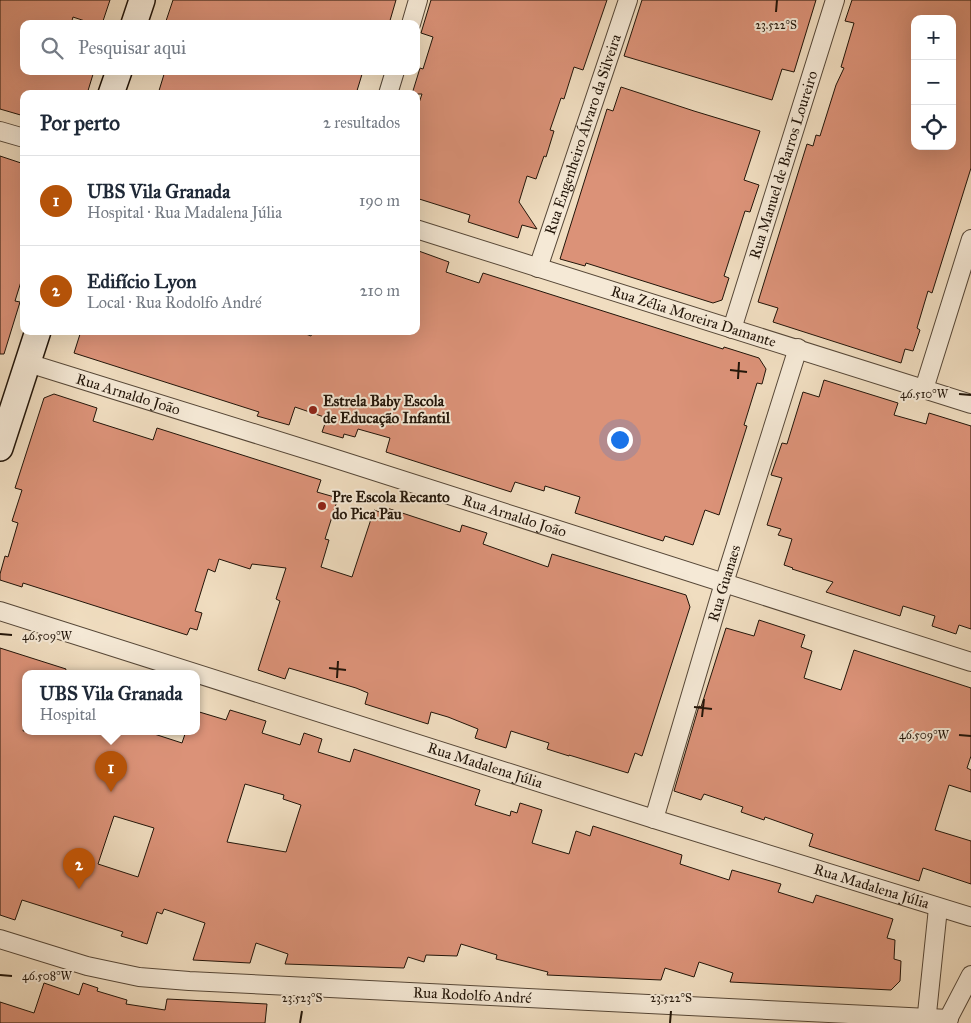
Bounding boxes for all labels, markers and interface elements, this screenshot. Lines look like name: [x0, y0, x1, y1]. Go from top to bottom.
map controls: [911, 15, 956, 150]
button: +: [911, 15, 956, 60]
text: 23.522°S: [755, 18, 797, 32]
search box: [20, 20, 420, 75]
street label: Rua Engenheiro Álvaro da Silveira: [541, 31, 625, 237]
icon: search: [38, 34, 66, 62]
text: Pesquisar aqui: [78, 36, 186, 59]
button: −: [911, 60, 956, 105]
street label: Rua Manuel de Barros Loureiro: [745, 68, 821, 261]
button: locate: [911, 105, 956, 150]
text: Por perto: [40, 110, 120, 136]
text: 2 resultados: [323, 113, 400, 132]
text: UBS Vila Granada: [87, 180, 230, 203]
text: 1: [53, 191, 59, 210]
text: 190 m: [359, 191, 400, 210]
text: Hospital · Rua Madalena Júlia: [87, 203, 282, 222]
text: Edifício Lyon: [87, 270, 196, 293]
text: 2: [52, 281, 60, 300]
text: 210 m: [360, 281, 400, 300]
street label: Rua Zélia Moreira Damante: [609, 282, 778, 351]
text: Local · Rua Rodolfo André: [87, 293, 262, 312]
street label: Rua Arnaldo João: [74, 370, 183, 419]
text: 46.510°W: [900, 387, 949, 401]
place label: Estrela Baby Escola de Educação Infantil: [323, 392, 451, 428]
marker: Estrela Baby Escola de Educação Infantil: [307, 404, 319, 416]
your location: [607, 427, 633, 453]
place label: Pre Escola Recanto do Pica Pau: [332, 488, 450, 523]
street label: Rua Arnaldo João: [460, 491, 569, 541]
marker: Pre Escola Recanto do Pica Pau: [316, 500, 328, 512]
street label: Rua Guanaes: [704, 543, 744, 624]
text: 46.509°W: [22, 629, 73, 643]
popup: [22, 670, 200, 735]
text: UBS Vila Granada: [39, 682, 183, 705]
text: Hospital: [39, 705, 96, 724]
text: 46.509°W: [899, 728, 950, 742]
street label: Rua Madalena Júlia: [425, 739, 546, 792]
pin: 1: [95, 751, 127, 792]
pin: 2: [63, 848, 95, 889]
street label: Rua Madalena Júlia: [812, 860, 932, 913]
text: 46.508°W: [22, 969, 73, 983]
street label: Rua Rodolfo André: [412, 983, 533, 1007]
text: 23.523°S: [282, 991, 322, 1005]
text: 23.522°S: [650, 991, 692, 1005]

